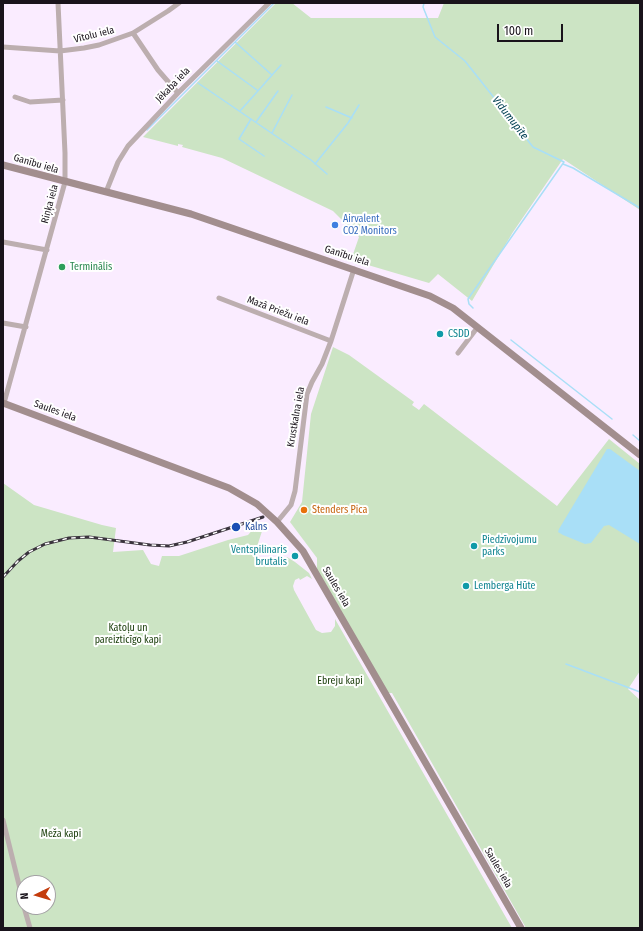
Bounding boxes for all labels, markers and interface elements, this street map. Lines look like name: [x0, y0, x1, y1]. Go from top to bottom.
scale bar: [499, 16, 565, 42]
street label: Vītolu iela: [73, 24, 115, 46]
text: 100 m: [504, 24, 533, 38]
street label: Jēkaba iela: [153, 65, 193, 105]
water label: Vidumupīte: [489, 94, 531, 142]
street label: Ganību iela: [12, 152, 60, 176]
street label: Riņķa iela: [39, 183, 61, 225]
place label: Airvalent CO2 Monitors: [343, 213, 397, 236]
marker: Airvalent CO2 Monitors: [330, 220, 340, 230]
street label: Ganību iela: [323, 243, 371, 269]
place label: Terminālis: [70, 261, 112, 273]
marker: Terminālis: [57, 262, 67, 272]
street label: Mazā Priežu iela: [245, 294, 311, 328]
place label: CSDD: [448, 328, 470, 340]
marker: CSDD: [435, 329, 445, 339]
street label: Krustkalna iela: [285, 386, 307, 448]
street label: Saules iela: [32, 398, 78, 424]
place label: Stenders Pica: [312, 504, 367, 516]
marker: Stenders Pica: [299, 505, 309, 515]
marker: Kalns: [230, 521, 242, 533]
place label: Kalns: [245, 521, 267, 533]
place label: Piedzīvojumu parks: [482, 534, 537, 558]
marker: Piedzīvojumu parks: [469, 541, 479, 551]
place label: Ventspilinaris brutalis: [231, 544, 287, 568]
marker: Ventspilinaris brutalis: [290, 551, 300, 561]
street label: Saules iela: [320, 565, 352, 609]
place label: Lemberga Hūte: [474, 580, 536, 592]
marker: Lemberga Hūte: [461, 581, 471, 591]
park label: Katoļu un pareizticīgo kapi: [95, 622, 161, 646]
park label: Ebreju kapi: [317, 675, 363, 687]
park label: Meža kapi: [41, 828, 81, 840]
street label: Saules iela: [482, 846, 514, 890]
north arrow: [16, 875, 56, 915]
text: N: [18, 892, 31, 900]

